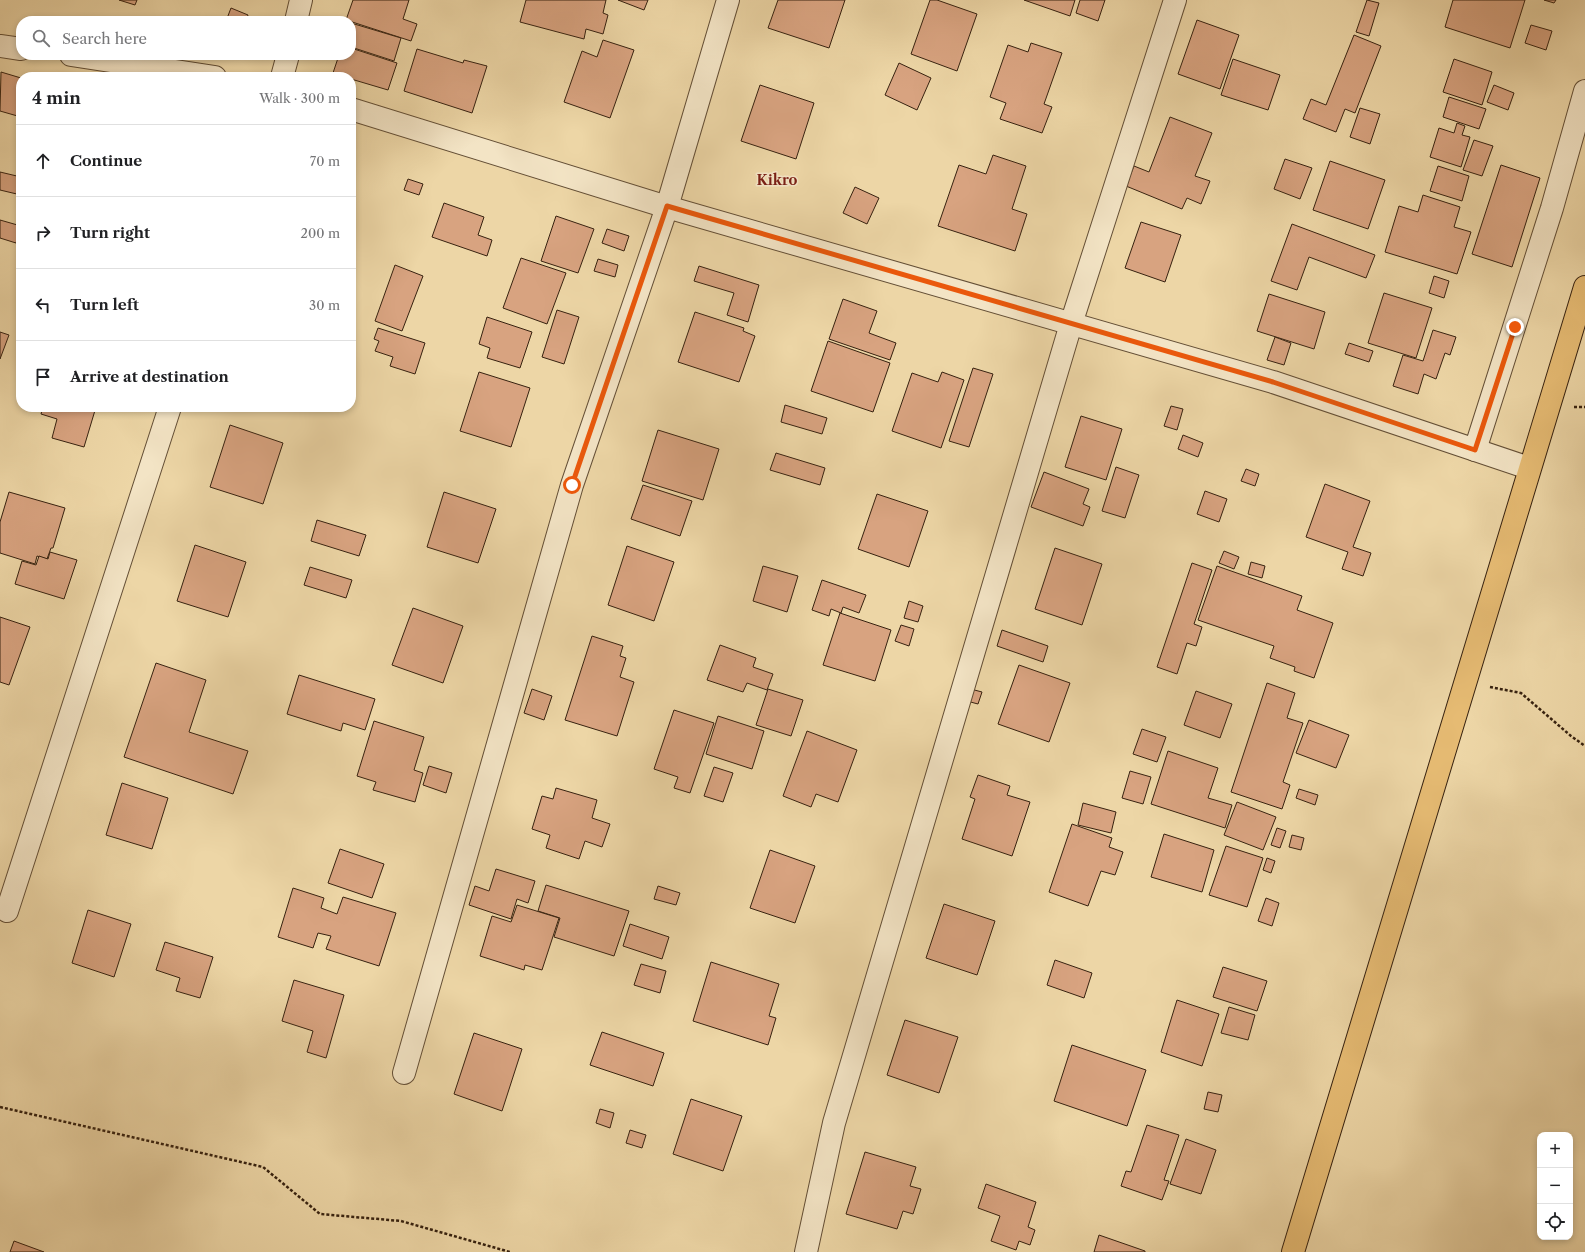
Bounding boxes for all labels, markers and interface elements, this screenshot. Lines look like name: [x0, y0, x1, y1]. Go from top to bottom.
search box: [16, 16, 356, 60]
icon: search: [30, 27, 52, 49]
text: Search here: [62, 29, 147, 48]
text: 4 min: [32, 88, 81, 108]
text: Walk · 300 m: [259, 90, 340, 106]
icon: ahead: [32, 150, 54, 172]
text: Continue: [70, 151, 142, 170]
text: 70 m: [310, 153, 340, 169]
district label: Kikro: [757, 171, 798, 189]
icon: right: [32, 222, 54, 244]
text: Turn right: [70, 223, 150, 242]
text: 200 m: [300, 225, 340, 241]
icon: left: [32, 294, 54, 316]
text: Turn left: [70, 295, 139, 314]
text: 30 m: [309, 297, 340, 313]
route end: [1506, 318, 1524, 336]
icon: arrive: [32, 366, 54, 388]
text: Arrive at destination: [70, 367, 229, 386]
route start: [563, 476, 581, 494]
map controls: [1537, 1132, 1573, 1240]
button: +: [1537, 1132, 1573, 1168]
button: −: [1537, 1168, 1573, 1204]
button: locate: [1537, 1204, 1573, 1240]

